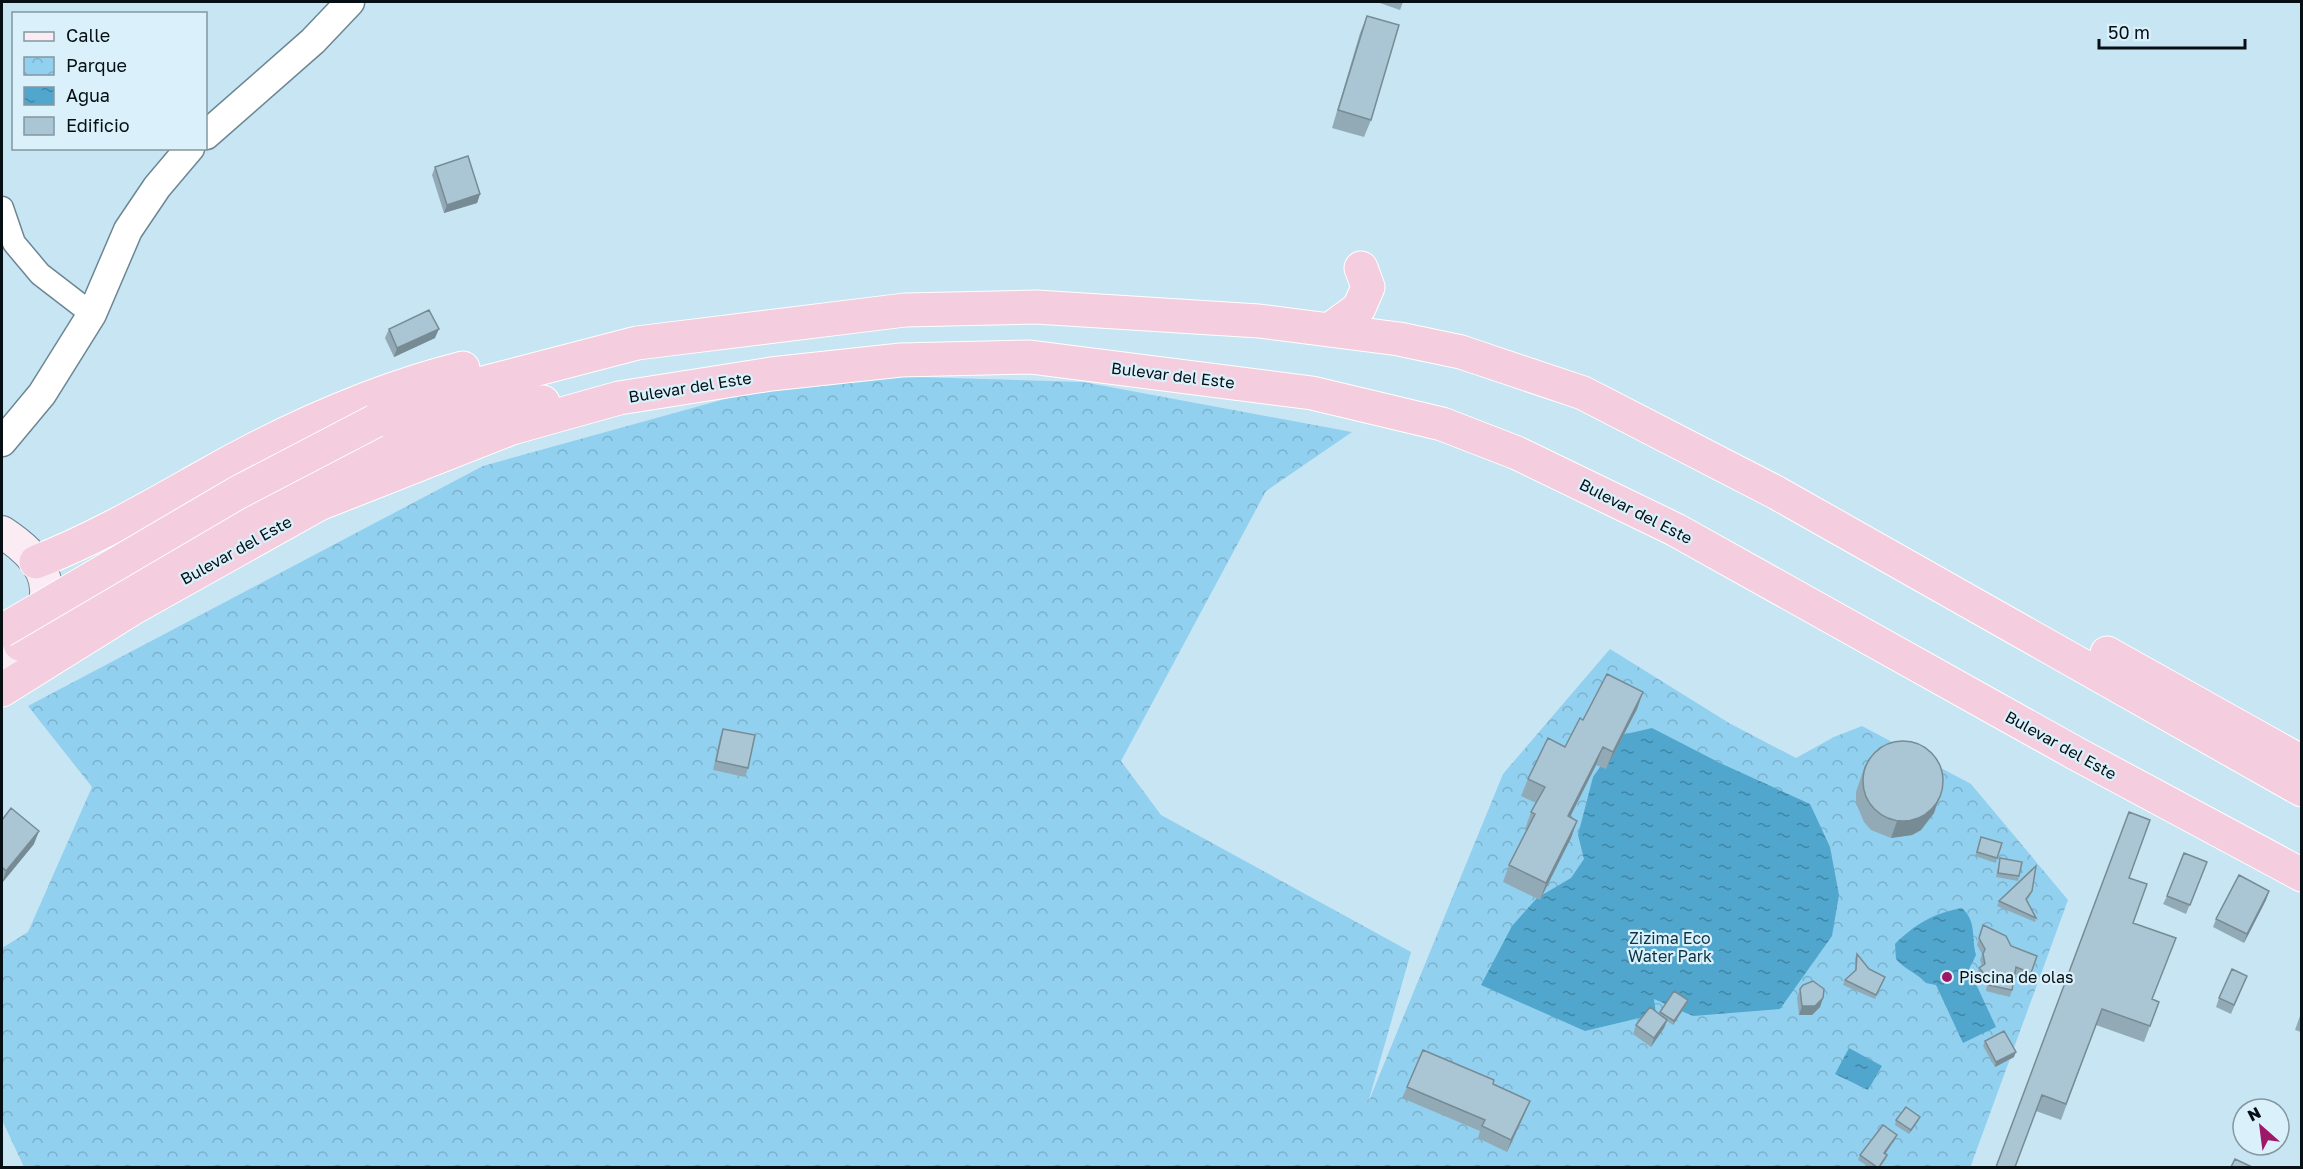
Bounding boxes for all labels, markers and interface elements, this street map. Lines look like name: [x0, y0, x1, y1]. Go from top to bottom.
legend: [12, 12, 207, 150]
scale bar: [2099, 12, 2244, 50]
text: 50 m: [2108, 21, 2150, 43]
text: Calle: [66, 24, 110, 46]
text: Parque: [66, 54, 127, 76]
text: Agua: [66, 84, 110, 106]
text: Edificio: [66, 114, 130, 136]
street label: Bulevar del Este: [1110, 358, 1236, 392]
street label: Bulevar del Este: [627, 367, 753, 407]
street label: Bulevar del Este: [1576, 474, 1696, 548]
street label: Bulevar del Este: [177, 511, 295, 589]
street label: Bulevar del Este: [2002, 706, 2120, 784]
park label: Zizima Eco Water Park: [1628, 928, 1712, 966]
place label: Piscina de olas: [1959, 967, 2074, 987]
marker: Piscina de olas: [1940, 970, 1954, 984]
north arrow: [2231, 1097, 2291, 1157]
text: N: [2244, 1102, 2264, 1125]

